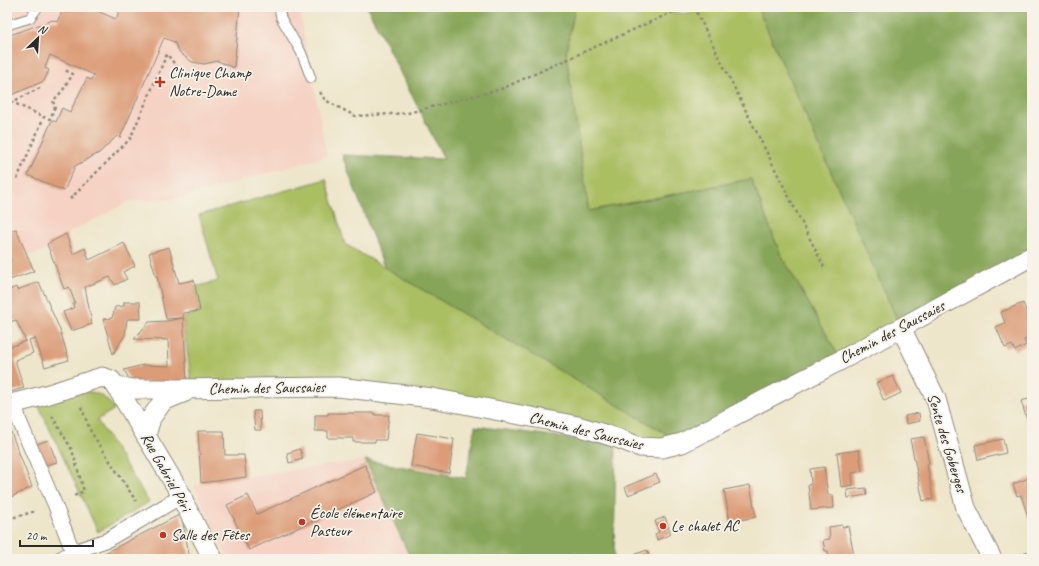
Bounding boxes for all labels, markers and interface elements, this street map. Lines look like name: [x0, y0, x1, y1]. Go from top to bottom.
north arrow: [18, 18, 58, 58]
text: N: [36, 21, 50, 38]
place label: Clinique Champ Notre-Dame: [169, 63, 252, 101]
marker: Clinique Champ Notre-Dame: [154, 76, 166, 88]
street label: Chemin des Saussaies: [836, 295, 949, 368]
street label: Chemin des Saussaies: [209, 377, 327, 399]
street label: Sente des Goberges: [922, 391, 972, 497]
street label: Chemin des Saussaies: [527, 407, 646, 455]
street label: Rue Gabriel Péri: [136, 429, 197, 516]
place label: École élémentaire Pasteur: [310, 503, 404, 541]
place label: Le chalet AC: [671, 516, 740, 536]
marker: École élémentaire Pasteur: [297, 517, 307, 527]
marker: Le chalet AC: [658, 521, 668, 531]
scale bar: [20, 522, 93, 548]
place label: Salle des Fêtes: [171, 525, 251, 545]
text: 20 m: [26, 528, 48, 544]
marker: Salle des Fêtes: [158, 530, 168, 540]

